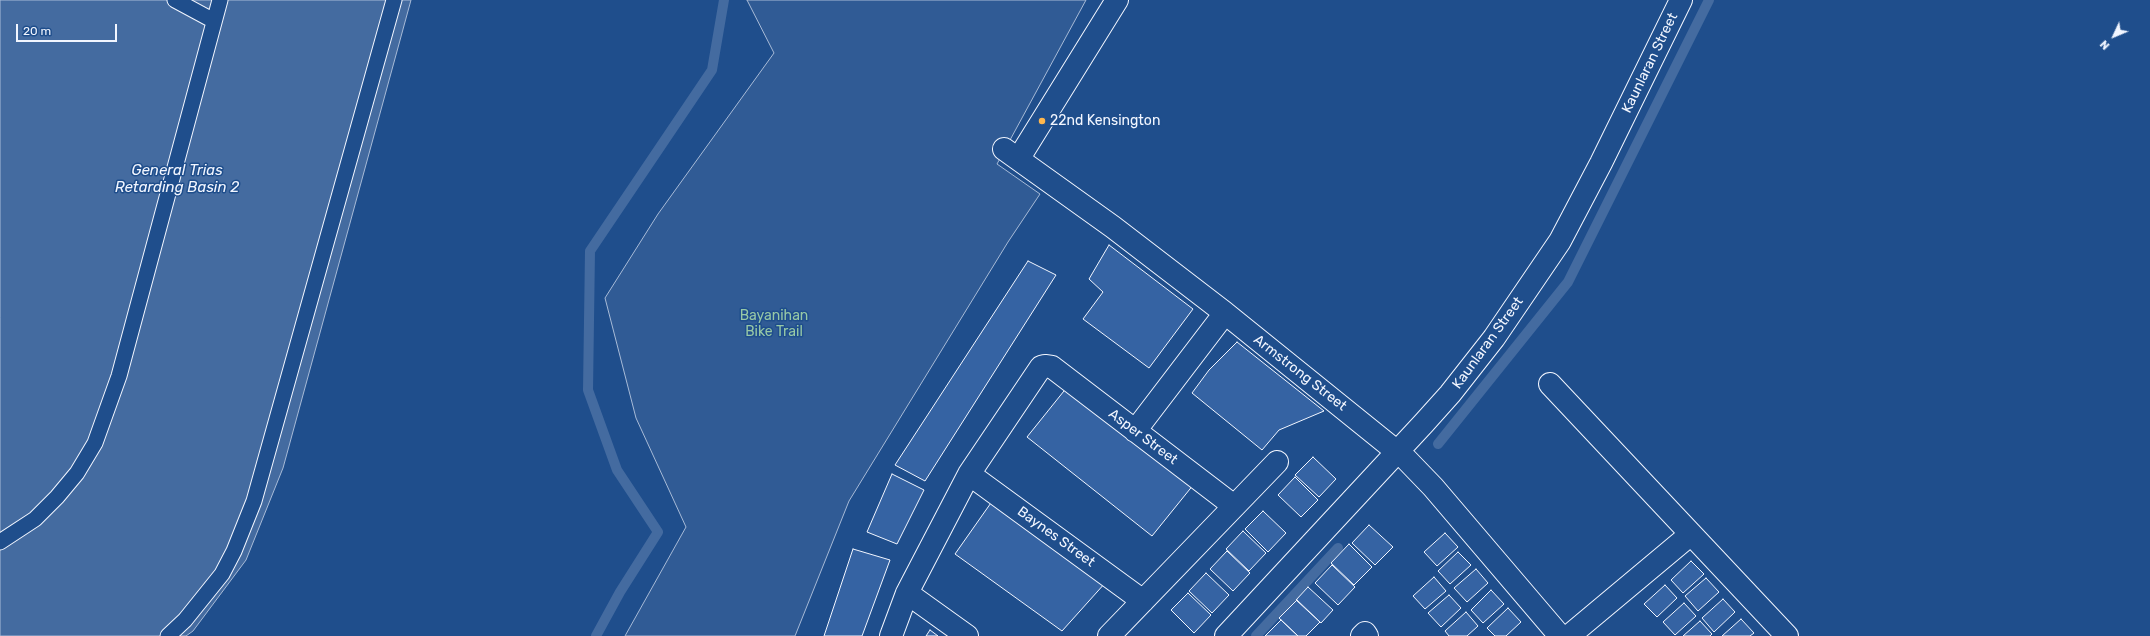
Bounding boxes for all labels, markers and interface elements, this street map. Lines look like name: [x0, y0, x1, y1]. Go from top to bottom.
street label: Kaunlaran Street: [1618, 10, 1682, 116]
scale bar: [18, 16, 119, 42]
north arrow: [2094, 16, 2134, 56]
text: 20 m: [23, 24, 51, 38]
text: N: [2098, 37, 2112, 52]
place label: 22nd Kensington: [1050, 113, 1160, 129]
marker: 22nd Kensington: [1037, 116, 1047, 126]
water label: General Trias Retarding Basin 2: [115, 162, 239, 197]
street label: Kaunlaran Street: [1449, 294, 1527, 392]
park label: Bayanihan Bike Trail: [740, 308, 808, 340]
street label: Armstrong Street: [1250, 331, 1350, 415]
street label: Asper Street: [1105, 406, 1181, 468]
street label: Baynes Street: [1014, 503, 1098, 571]

